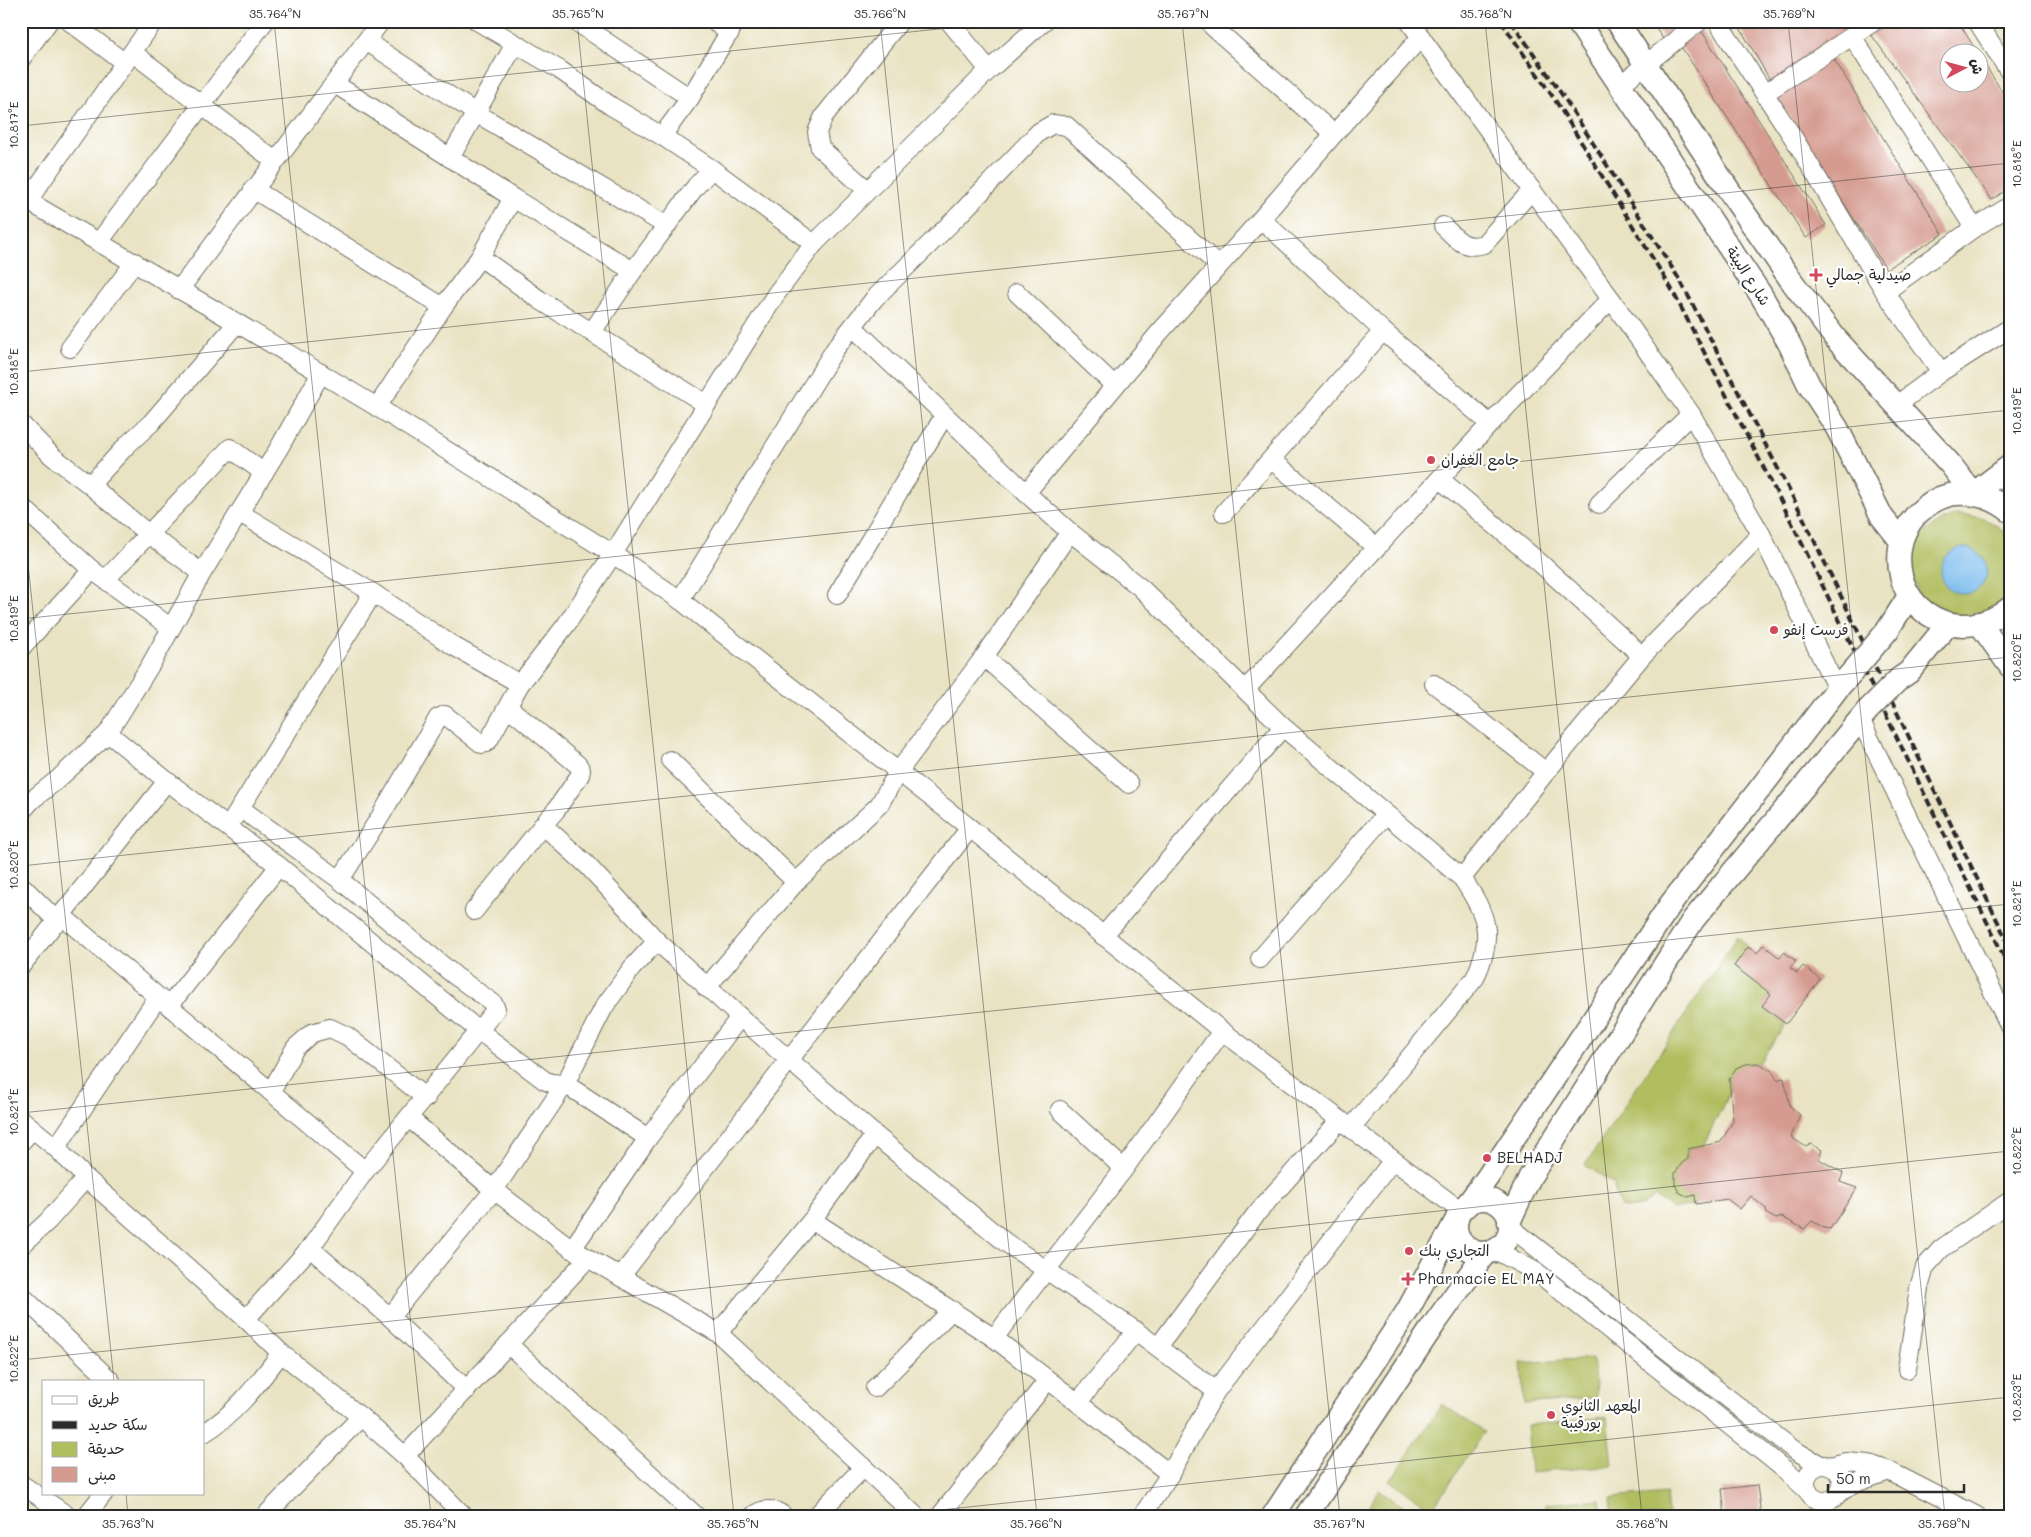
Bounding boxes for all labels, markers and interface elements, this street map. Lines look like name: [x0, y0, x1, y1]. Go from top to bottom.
text: 35.764°N: [249, 5, 301, 21]
text: 35.765°N: [552, 5, 604, 21]
text: 35.766°N: [854, 5, 906, 21]
text: 35.767°N: [1157, 5, 1209, 21]
text: 35.768°N: [1460, 5, 1512, 21]
text: 35.769°N: [1763, 5, 1815, 21]
north arrow: [1938, 42, 1988, 92]
text: ش: [1967, 58, 1988, 75]
text: 10.817°E: [5, 101, 21, 149]
text: 10.818°E: [2008, 140, 2024, 188]
street label: شارع البيئة: [1721, 242, 1775, 309]
place label: صيدلية جمالي: [1826, 264, 1911, 288]
marker: صيدلية جمالي: [1810, 269, 1822, 281]
text: 10.818°E: [5, 348, 21, 396]
text: 10.819°E: [2008, 387, 2024, 435]
place label: جامع الغفران: [1441, 449, 1519, 471]
marker: جامع الغفران: [1425, 454, 1437, 466]
text: 10.819°E: [5, 595, 21, 643]
place label: فرست إنفو: [1783, 619, 1848, 640]
marker: فرست إنفو: [1768, 624, 1780, 636]
text: 10.820°E: [2008, 633, 2024, 683]
text: 10.820°E: [5, 840, 21, 890]
text: 10.821°E: [2008, 880, 2024, 928]
text: 10.821°E: [5, 1088, 21, 1136]
text: 10.822°E: [2008, 1127, 2024, 1175]
place label: BELHADJ: [1497, 1147, 1563, 1167]
marker: BELHADJ: [1481, 1152, 1493, 1164]
place label: التجاري بنك: [1419, 1240, 1490, 1262]
marker: التجاري بنك: [1403, 1245, 1415, 1257]
place label: Pharmacie EL MAY: [1418, 1268, 1555, 1288]
marker: Pharmacie EL MAY: [1402, 1273, 1414, 1285]
text: 10.822°E: [5, 1335, 21, 1383]
text: 10.823°E: [2008, 1373, 2024, 1422]
legend: [42, 1380, 205, 1494]
text: طريق: [88, 1388, 120, 1408]
place label: المعهد الثانوي بورقيبة: [1561, 1395, 1641, 1432]
marker: المعهد الثانوي بورقيبة: [1545, 1409, 1557, 1421]
text: سكة حديد: [88, 1414, 148, 1434]
text: حديقة: [88, 1438, 125, 1458]
scale bar: [1828, 1462, 1965, 1494]
text: مبنى: [88, 1464, 116, 1485]
text: 50 m: [1836, 1468, 1871, 1488]
text: 35.763°N: [102, 1515, 154, 1531]
text: 35.764°N: [404, 1515, 456, 1531]
text: 35.765°N: [707, 1515, 759, 1531]
text: 35.766°N: [1010, 1515, 1062, 1531]
text: 35.767°N: [1313, 1515, 1365, 1531]
text: 35.768°N: [1616, 1515, 1668, 1531]
text: 35.769°N: [1918, 1515, 1970, 1531]

